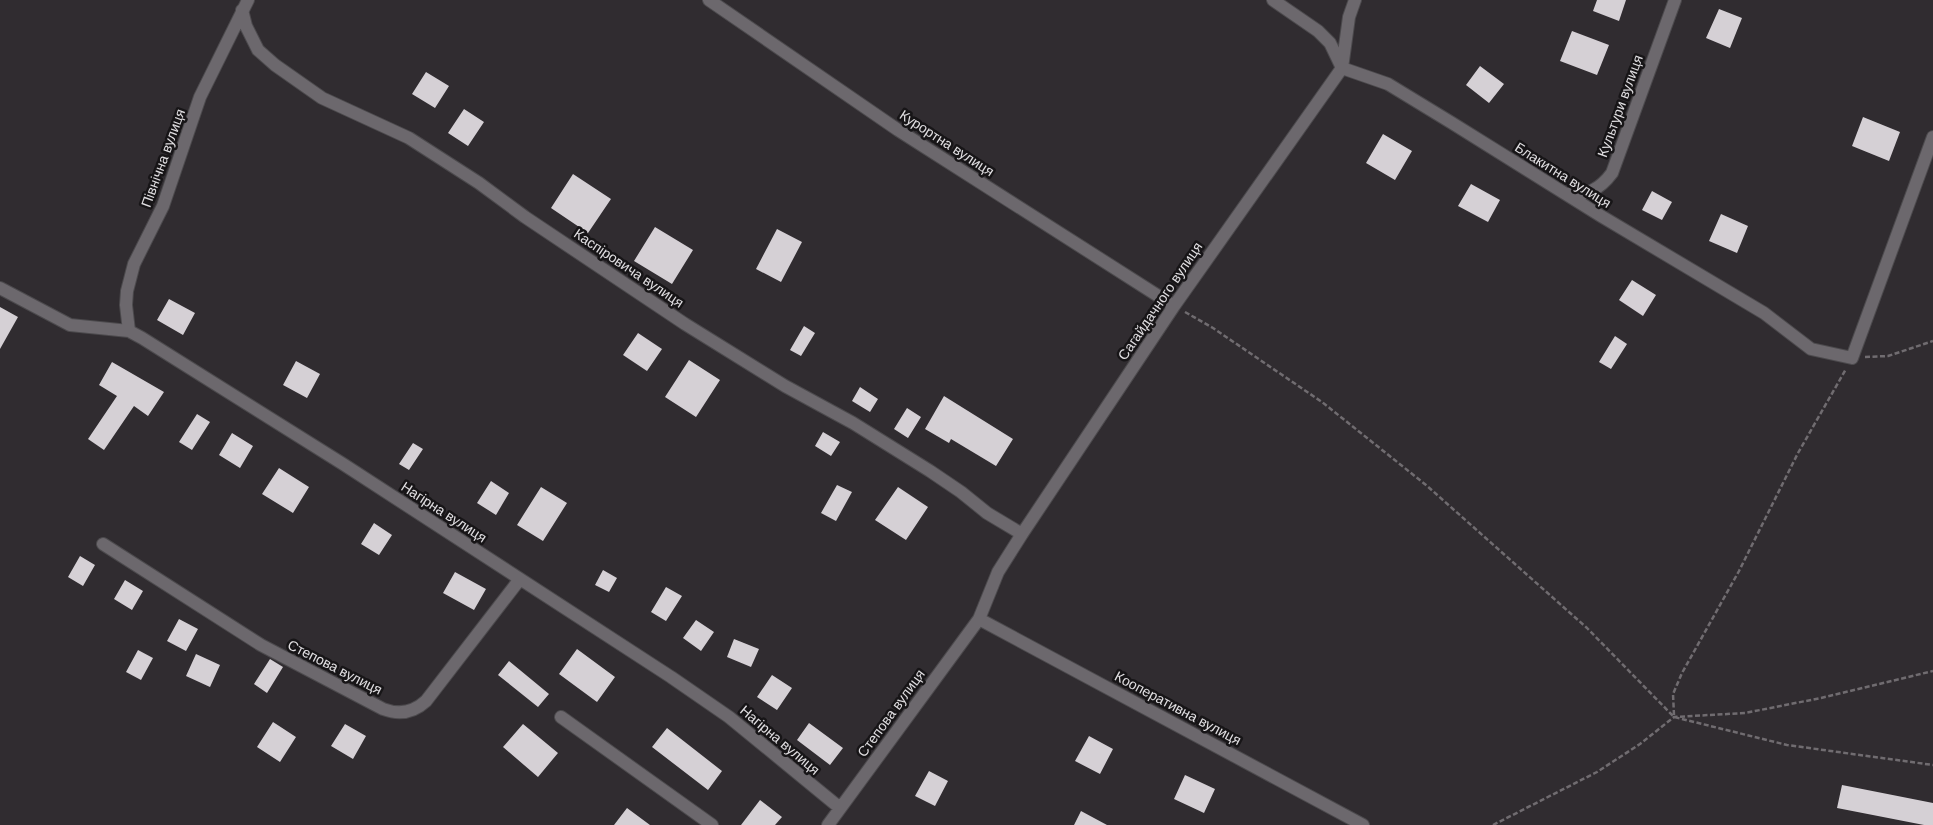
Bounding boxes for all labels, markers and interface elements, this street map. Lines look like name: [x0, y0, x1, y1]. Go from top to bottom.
street label: Культури вулиця: [1594, 53, 1646, 159]
street label: Північна вулиця: [138, 107, 188, 209]
street label: Курортна вулиця: [897, 107, 997, 179]
street label: Блакитна вулиця: [1512, 139, 1614, 211]
street label: Каспіровича вулиця: [571, 225, 687, 311]
street label: Сагайдачного вулиця: [1115, 239, 1205, 363]
street label: Нагірна вулиця: [398, 478, 490, 546]
street label: Степова вулиця: [285, 636, 385, 698]
street label: Степова вулиця: [854, 666, 928, 760]
street label: Кооперативна вулиця: [1112, 668, 1244, 748]
street label: Нагірна вулиця: [737, 702, 823, 778]

